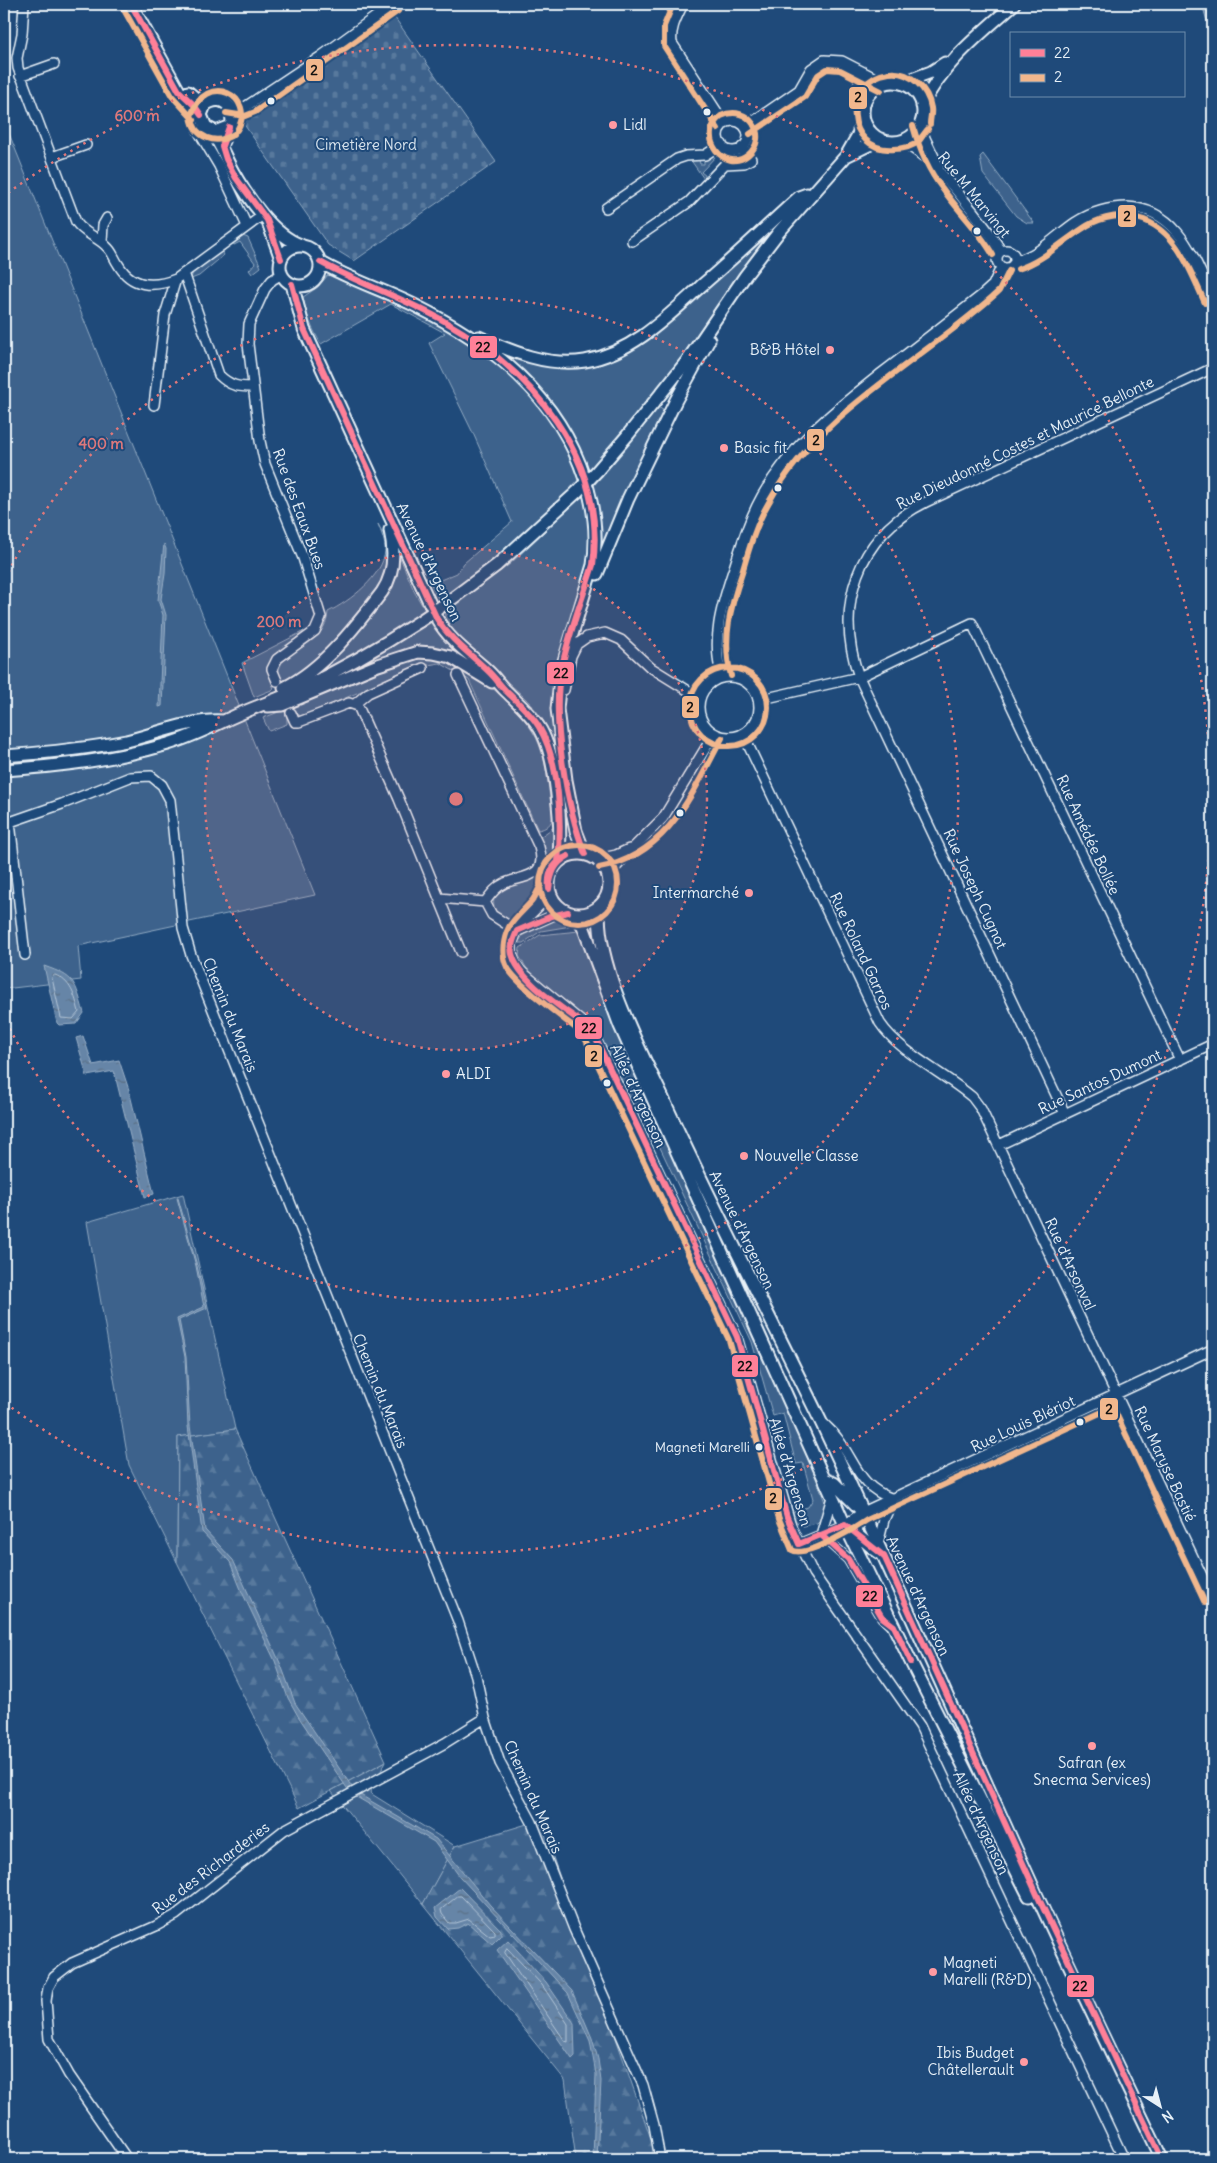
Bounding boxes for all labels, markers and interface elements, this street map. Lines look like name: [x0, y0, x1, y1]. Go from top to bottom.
legend: [1010, 32, 1184, 98]
text: 22: [1054, 43, 1070, 62]
line badge: 2: [305, 58, 324, 82]
text: 2: [310, 61, 318, 79]
text: 2: [1054, 67, 1062, 86]
line badge: 2: [848, 86, 868, 110]
text: 2: [854, 88, 862, 106]
unlabelled marker: [266, 96, 276, 106]
text: 600 m: [114, 106, 160, 125]
unlabelled marker: [702, 107, 712, 117]
place label: Lidl: [623, 115, 647, 134]
marker: Lidl: [607, 119, 619, 131]
park label: Cimetière Nord: [315, 135, 417, 154]
street label: Rue M Marvingt: [934, 148, 1015, 241]
line badge: 2: [1117, 204, 1137, 228]
text: 2: [1123, 207, 1131, 225]
unlabelled marker: [972, 226, 982, 236]
line badge: 22: [469, 335, 498, 359]
text: 22: [475, 338, 491, 356]
place label: B&B Hôtel: [750, 340, 820, 359]
marker: B&B Hôtel: [824, 344, 836, 356]
street label: Rue Dieudonné Costes et Maurice Bellonte: [893, 372, 1157, 513]
line badge: 2: [806, 428, 825, 452]
text: 2: [812, 431, 820, 449]
text: 400 m: [78, 434, 124, 453]
place label: Basic fit: [734, 438, 787, 457]
marker: Basic fit: [718, 442, 730, 454]
street label: Rue des Eaux Bues: [269, 446, 330, 572]
unlabelled marker: [773, 483, 783, 493]
street label: Avenue d'Argenson: [392, 499, 467, 624]
text: 200 m: [257, 612, 301, 631]
line badge: 22: [546, 661, 575, 685]
text: 22: [553, 664, 569, 682]
line badge: 2: [681, 695, 700, 719]
text: 2: [686, 698, 694, 716]
street label: Rue Amédée Bollée: [1052, 772, 1125, 898]
centre of rings: [447, 790, 465, 808]
unlabelled marker: [675, 808, 685, 818]
street label: Rue Joseph Cugnot: [939, 826, 1012, 952]
place label: Intermarché: [653, 883, 739, 902]
marker: Intermarché: [743, 887, 755, 899]
street label: Rue Roland Garros: [826, 889, 897, 1013]
street label: Chemin du Marais: [199, 955, 262, 1075]
line badge: 22: [574, 1016, 603, 1040]
text: 22: [581, 1019, 597, 1037]
street label: Allée d’Argenson: [606, 1041, 671, 1151]
line badge: 2: [584, 1044, 603, 1068]
street label: Rue Santos Dumont: [1035, 1045, 1164, 1118]
text: 2: [590, 1047, 598, 1065]
place label: ALDI: [456, 1064, 491, 1083]
marker: ALDI: [440, 1068, 452, 1080]
unlabelled marker: [602, 1078, 612, 1088]
place label: Nouvelle Classe: [754, 1146, 859, 1165]
marker: Nouvelle Classe: [738, 1150, 750, 1162]
street label: Avenue d'Argenson: [705, 1167, 780, 1292]
street label: Rue d'Arsonval: [1041, 1215, 1100, 1313]
street label: Chemin du Marais: [349, 1331, 412, 1451]
line badge: 22: [731, 1354, 759, 1378]
text: 22: [737, 1357, 753, 1375]
street label: Rue Louis Blériot: [968, 1391, 1078, 1456]
line badge: 2: [1099, 1397, 1119, 1421]
text: 2: [1105, 1400, 1113, 1418]
street label: Rue Maryse Bastié: [1130, 1403, 1201, 1525]
street label: Allée d’Argenson: [765, 1415, 816, 1529]
unlabelled marker: [1075, 1417, 1085, 1427]
place label: Magneti Marelli: [655, 1438, 750, 1456]
marker: Magneti Marelli: [754, 1442, 764, 1452]
line badge: 2: [764, 1487, 783, 1511]
text: 2: [769, 1489, 777, 1507]
street label: Avenue d'Argenson: [882, 1533, 955, 1659]
line badge: 22: [855, 1584, 884, 1608]
text: 22: [862, 1587, 878, 1605]
street label: Chemin du Marais: [500, 1737, 567, 1856]
marker: Safran (ex Snecma Services): [1086, 1740, 1098, 1752]
place label: Safran (ex Snecma Services): [1033, 1753, 1151, 1789]
street label: Allée d’Argenson: [949, 1768, 1014, 1878]
street label: Rue des Richarderies: [148, 1817, 273, 1918]
place label: Magneti Marelli (R&D): [943, 1953, 1031, 1989]
marker: Magneti Marelli (R&D): [927, 1966, 939, 1978]
line badge: 22: [1066, 1974, 1095, 1998]
text: 22: [1072, 1977, 1088, 1995]
place label: Ibis Budget Châtellerault: [928, 2043, 1014, 2079]
marker: Ibis Budget Châtellerault: [1018, 2056, 1030, 2068]
north arrow: [1134, 2080, 1184, 2130]
text: N: [1158, 2106, 1177, 2127]

